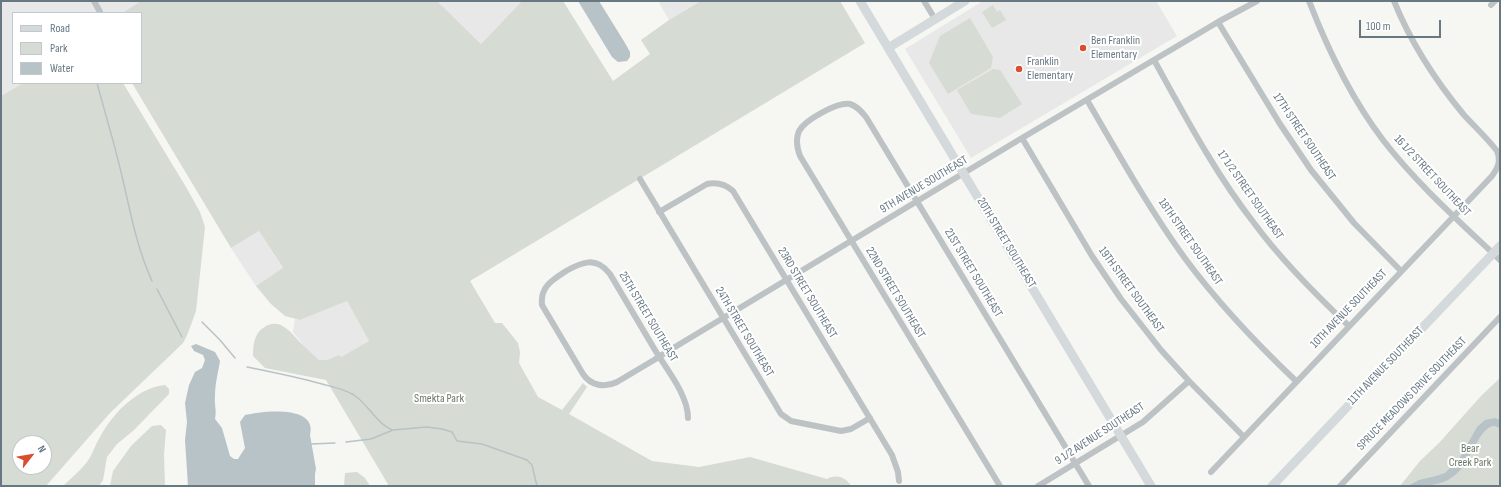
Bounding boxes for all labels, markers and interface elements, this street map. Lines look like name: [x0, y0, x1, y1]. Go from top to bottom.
legend: [12, 12, 142, 84]
scale bar: [1361, 12, 1443, 38]
text: 100 m: [1366, 19, 1391, 34]
text: Road: [50, 21, 70, 36]
place label: Ben Franklin Elementary: [1091, 34, 1140, 62]
text: Park: [50, 41, 68, 56]
marker: Ben Franklin Elementary: [1078, 43, 1088, 53]
place label: Franklin Elementary: [1027, 55, 1073, 83]
text: Water: [50, 61, 74, 76]
marker: Franklin Elementary: [1014, 64, 1024, 74]
street label: 17TH STREET SOUTHEAST: [1269, 91, 1339, 183]
street label: 16 1/2 STREET SOUTHEAST: [1391, 132, 1473, 220]
street label: 17 1/2 STREET SOUTHEAST: [1214, 148, 1286, 242]
street label: 9TH AVENUE SOUTHEAST: [877, 153, 971, 217]
street label: 20TH STREET SOUTHEAST: [973, 195, 1039, 291]
street label: 18TH STREET SOUTHEAST: [1155, 196, 1225, 288]
street label: 21ST STREET SOUTHEAST: [941, 226, 1005, 320]
street label: 19TH STREET SOUTHEAST: [1095, 244, 1167, 336]
street label: 23RD STREET SOUTHEAST: [774, 245, 840, 341]
street label: 22ND STREET SOUTHEAST: [862, 245, 928, 341]
street label: 10TH AVENUE SOUTHEAST: [1308, 267, 1390, 351]
street label: 25TH STREET SOUTHEAST: [615, 269, 681, 365]
street label: 24TH STREET SOUTHEAST: [712, 285, 776, 379]
street label: 11TH AVENUE SOUTHEAST: [1345, 324, 1427, 408]
street label: SPRUCE MEADOWS DRIVE SOUTHEAST: [1354, 334, 1470, 454]
park label: Smekta Park: [414, 392, 464, 406]
street label: 9 1/2 AVENUE SOUTHEAST: [1053, 400, 1147, 468]
north arrow: [12, 435, 52, 475]
park label: Bear Creek Park: [1449, 442, 1491, 470]
text: N: [35, 443, 49, 455]

